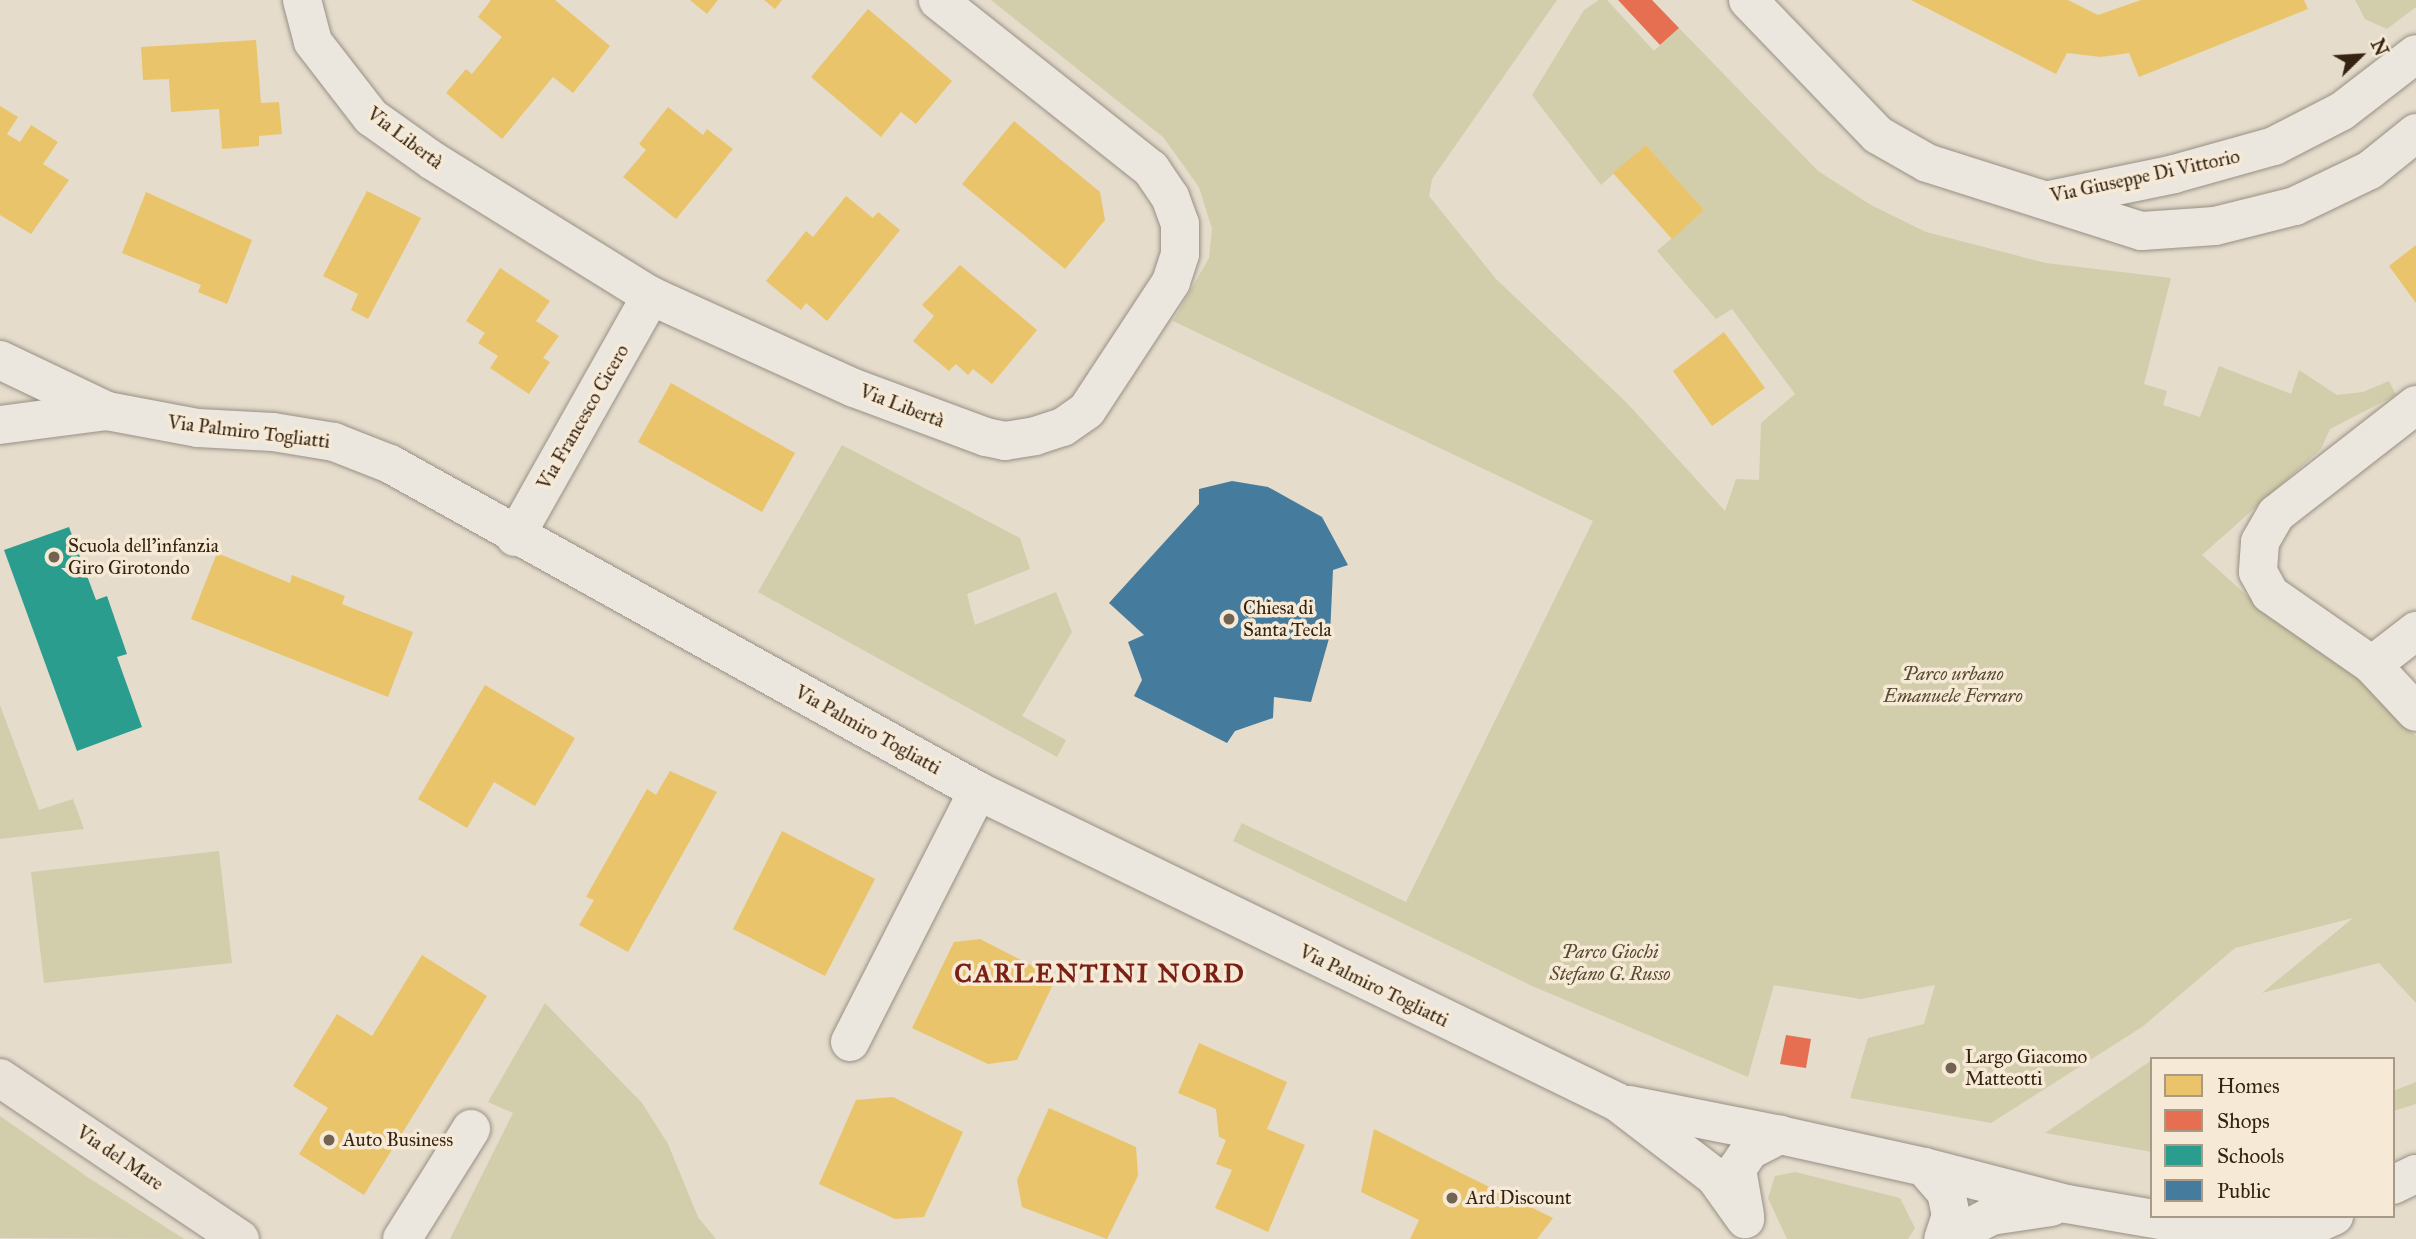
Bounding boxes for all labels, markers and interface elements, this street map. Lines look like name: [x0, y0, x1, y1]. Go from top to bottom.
north arrow: [2325, 21, 2395, 91]
text: N: [2366, 35, 2393, 59]
street label: Via Libertà: [363, 102, 447, 174]
street label: Via Giuseppe Di Vittorio: [2048, 145, 2242, 207]
street label: Via Francesco Cicero: [532, 341, 634, 493]
street label: Via Libertà: [856, 379, 948, 433]
street label: Via Palmiro Togliatti: [167, 411, 331, 453]
place label: Scuola dell'infanzia Giro Girotondo: [68, 535, 219, 579]
marker: Scuola dell'infanzia Giro Girotondo: [46, 549, 62, 565]
place label: Chiesa di Santa Tecla: [1243, 597, 1332, 641]
marker: Chiesa di Santa Tecla: [1221, 611, 1237, 627]
park label: Parco urbano Emanuele Ferraro: [1883, 663, 2023, 707]
street label: Via Palmiro Togliatti: [791, 680, 945, 780]
street label: Via Palmiro Togliatti: [1296, 940, 1452, 1032]
park label: Parco Giochi Stefano G. Russo: [1549, 941, 1671, 985]
district label: CARLENTINI NORD: [956, 958, 1244, 990]
place label: Largo Giacomo Matteotti: [1965, 1046, 2087, 1090]
legend: [2150, 1057, 2395, 1218]
marker: Largo Giacomo Matteotti: [1943, 1060, 1959, 1076]
text: Homes: [2217, 1073, 2280, 1099]
text: Shops: [2217, 1108, 2270, 1134]
street label: Via del Mare: [72, 1121, 168, 1195]
place label: Auto Business: [343, 1129, 453, 1151]
marker: Auto Business: [321, 1132, 337, 1148]
text: Schools: [2217, 1143, 2284, 1169]
text: Public: [2217, 1178, 2271, 1204]
place label: Ard Discount: [1466, 1187, 1571, 1209]
marker: Ard Discount: [1444, 1190, 1460, 1206]

